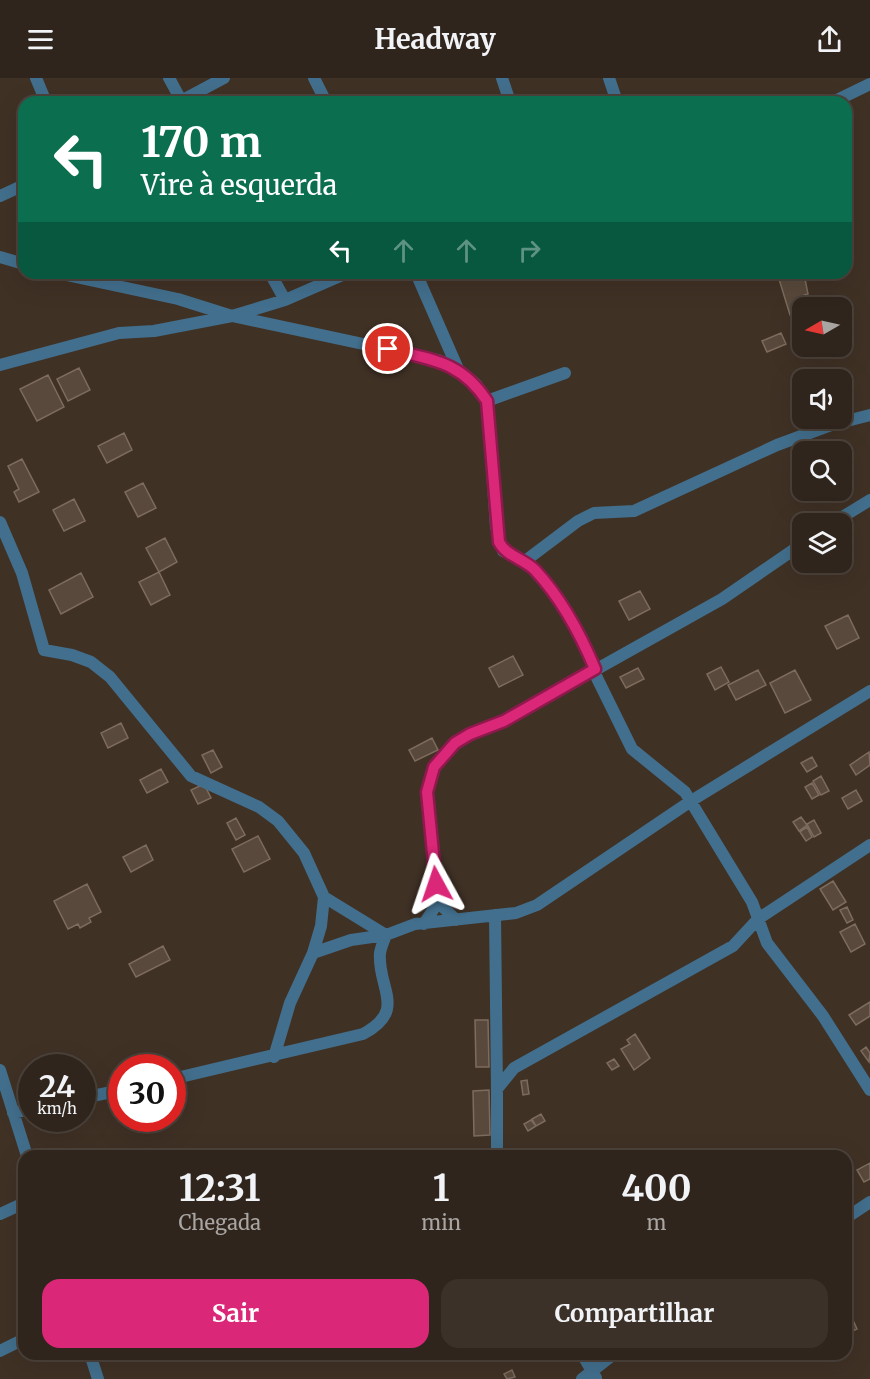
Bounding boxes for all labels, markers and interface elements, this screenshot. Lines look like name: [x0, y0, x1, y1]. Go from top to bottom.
text: Headway: [374, 22, 496, 56]
icon: menu: [24, 23, 57, 56]
icon: share: [813, 23, 846, 56]
text: 170 m: [141, 116, 262, 168]
icon: left: [42, 120, 120, 198]
text: Vire à esquerda: [141, 168, 337, 202]
icon: left: [324, 234, 357, 267]
icon: ahead: [387, 234, 420, 267]
icon: ahead: [450, 234, 483, 267]
icon: right: [513, 234, 546, 267]
north arrow: [792, 297, 852, 357]
map controls: [792, 297, 852, 573]
pin: [362, 323, 413, 374]
icon: arrive: [371, 332, 404, 365]
button: sound: [792, 369, 852, 429]
button: search: [792, 441, 852, 501]
button: layers: [792, 513, 852, 573]
position arrow: [404, 852, 468, 916]
speed limit sign: 30: [108, 1054, 186, 1132]
text: 24: [39, 1067, 75, 1105]
text: km/h: [37, 1099, 77, 1118]
text: 12:31: [179, 1166, 260, 1211]
text: 1: [433, 1166, 449, 1211]
text: 400: [621, 1166, 692, 1211]
text: Chegada: [178, 1210, 261, 1235]
text: min: [421, 1210, 461, 1235]
text: m: [647, 1210, 666, 1235]
button: Sair: [42, 1279, 429, 1348]
button: Compartilhar: [441, 1279, 828, 1348]

